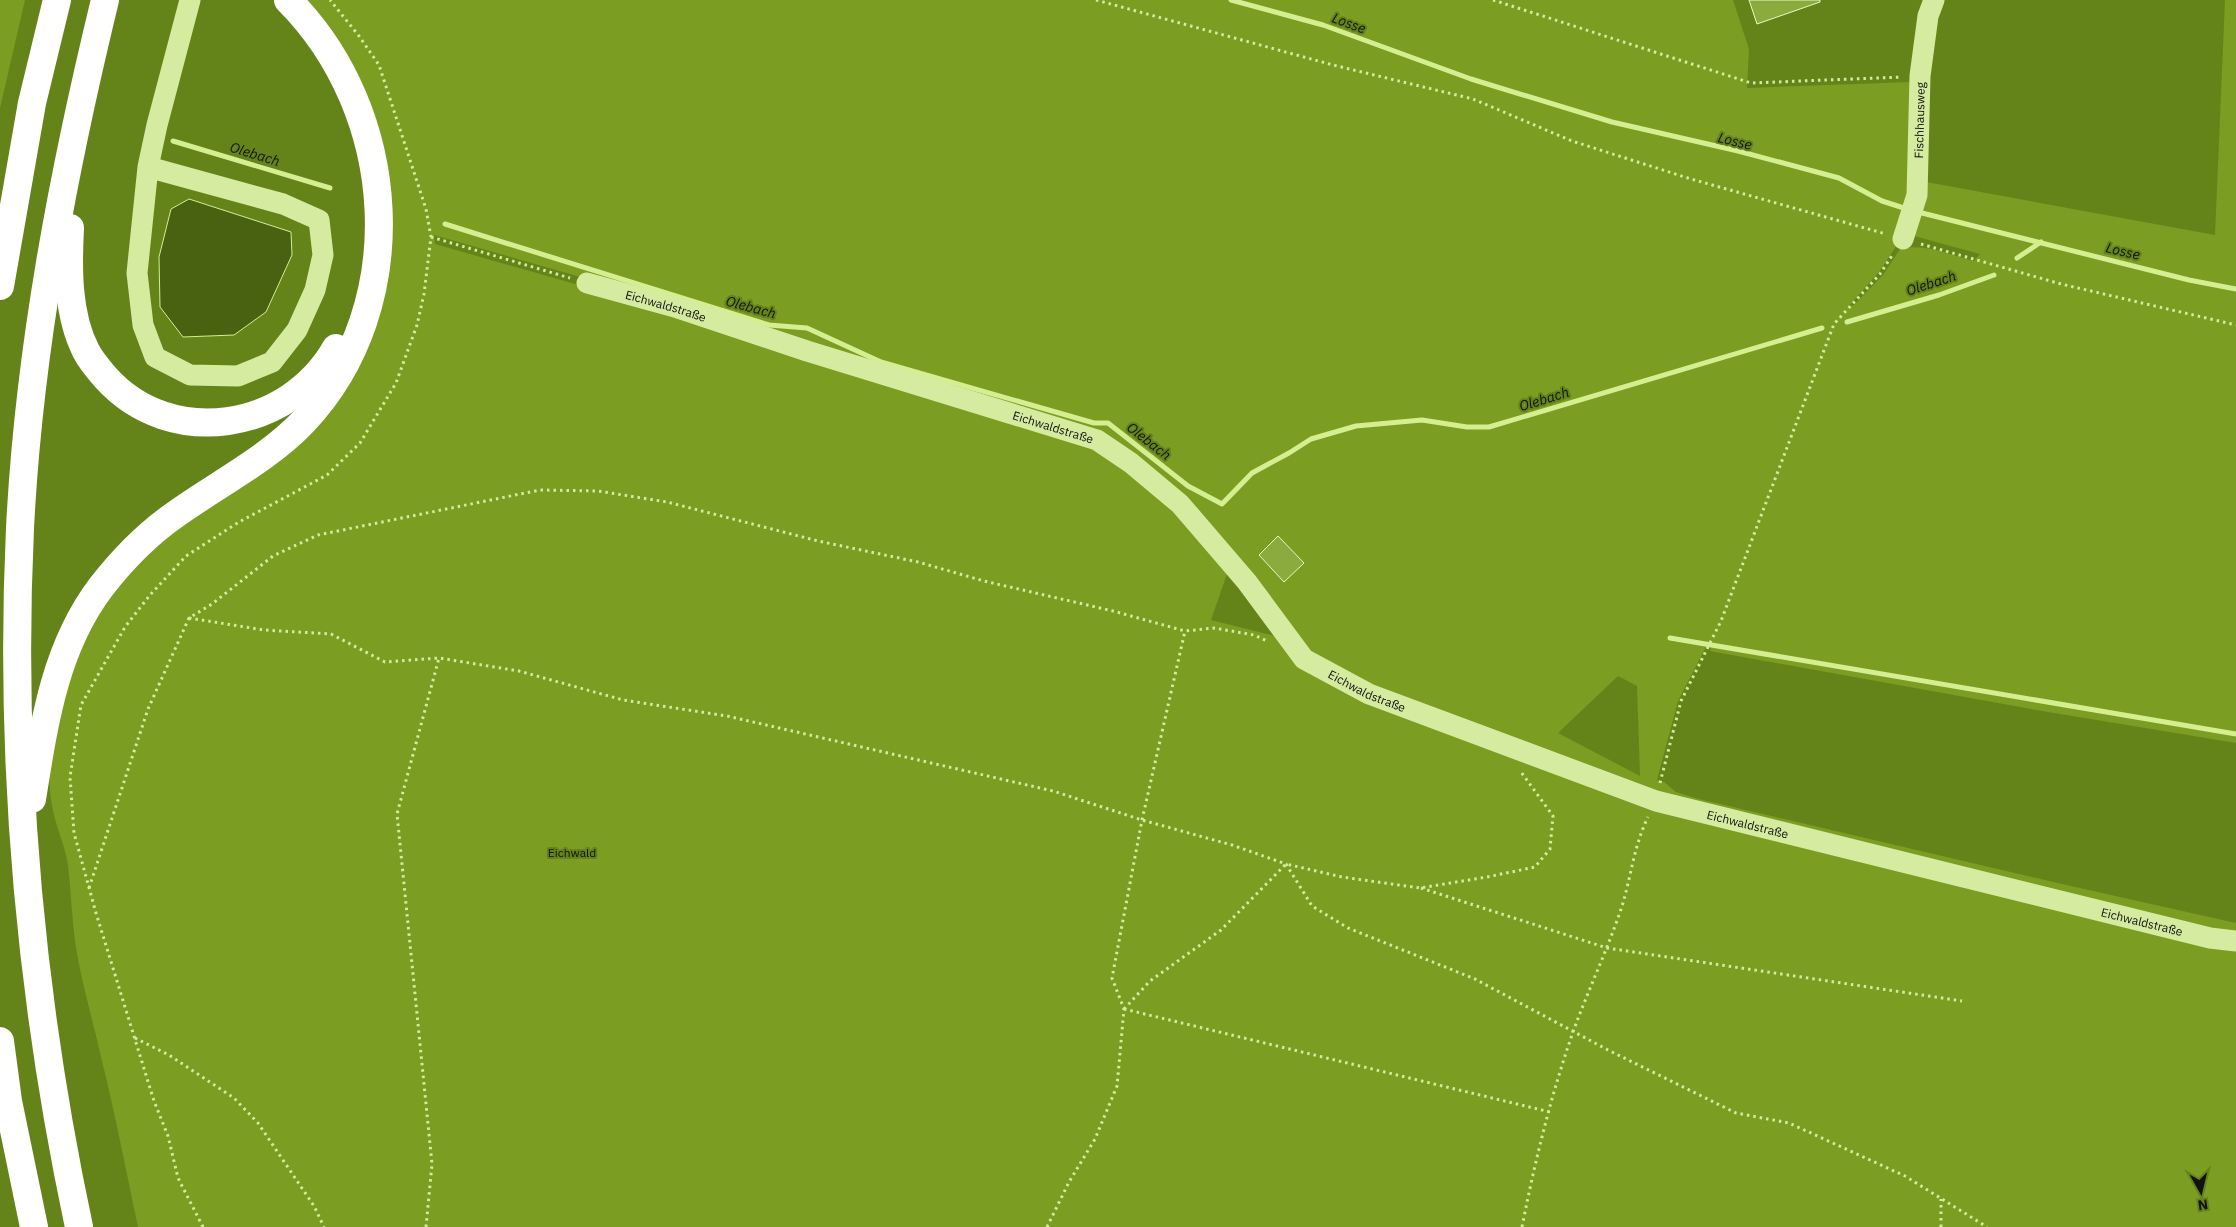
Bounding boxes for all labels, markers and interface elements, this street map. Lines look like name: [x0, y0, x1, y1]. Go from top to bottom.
water label: Losse: [1330, 9, 1368, 37]
street label: Fischhausweg: [1910, 81, 1927, 159]
water label: Losse: [1716, 128, 1754, 154]
water label: Olebach: [228, 138, 282, 170]
water label: Losse: [2104, 238, 2142, 264]
water label: Olebach: [1904, 266, 1958, 299]
street label: Eichwaldstraße: [624, 286, 709, 325]
water label: Olebach: [724, 292, 778, 322]
water label: Olebach: [1517, 383, 1571, 415]
street label: Eichwaldstraße: [1011, 407, 1096, 446]
water label: Olebach: [1123, 418, 1175, 464]
street label: Eichwaldstraße: [1326, 666, 1408, 715]
street label: Eichwaldstraße: [1705, 806, 1791, 841]
park label: Eichwald: [548, 845, 596, 860]
street label: Eichwaldstraße: [2100, 904, 2185, 939]
north arrow: [2176, 1167, 2226, 1217]
text: N: [2197, 1195, 2209, 1214]

